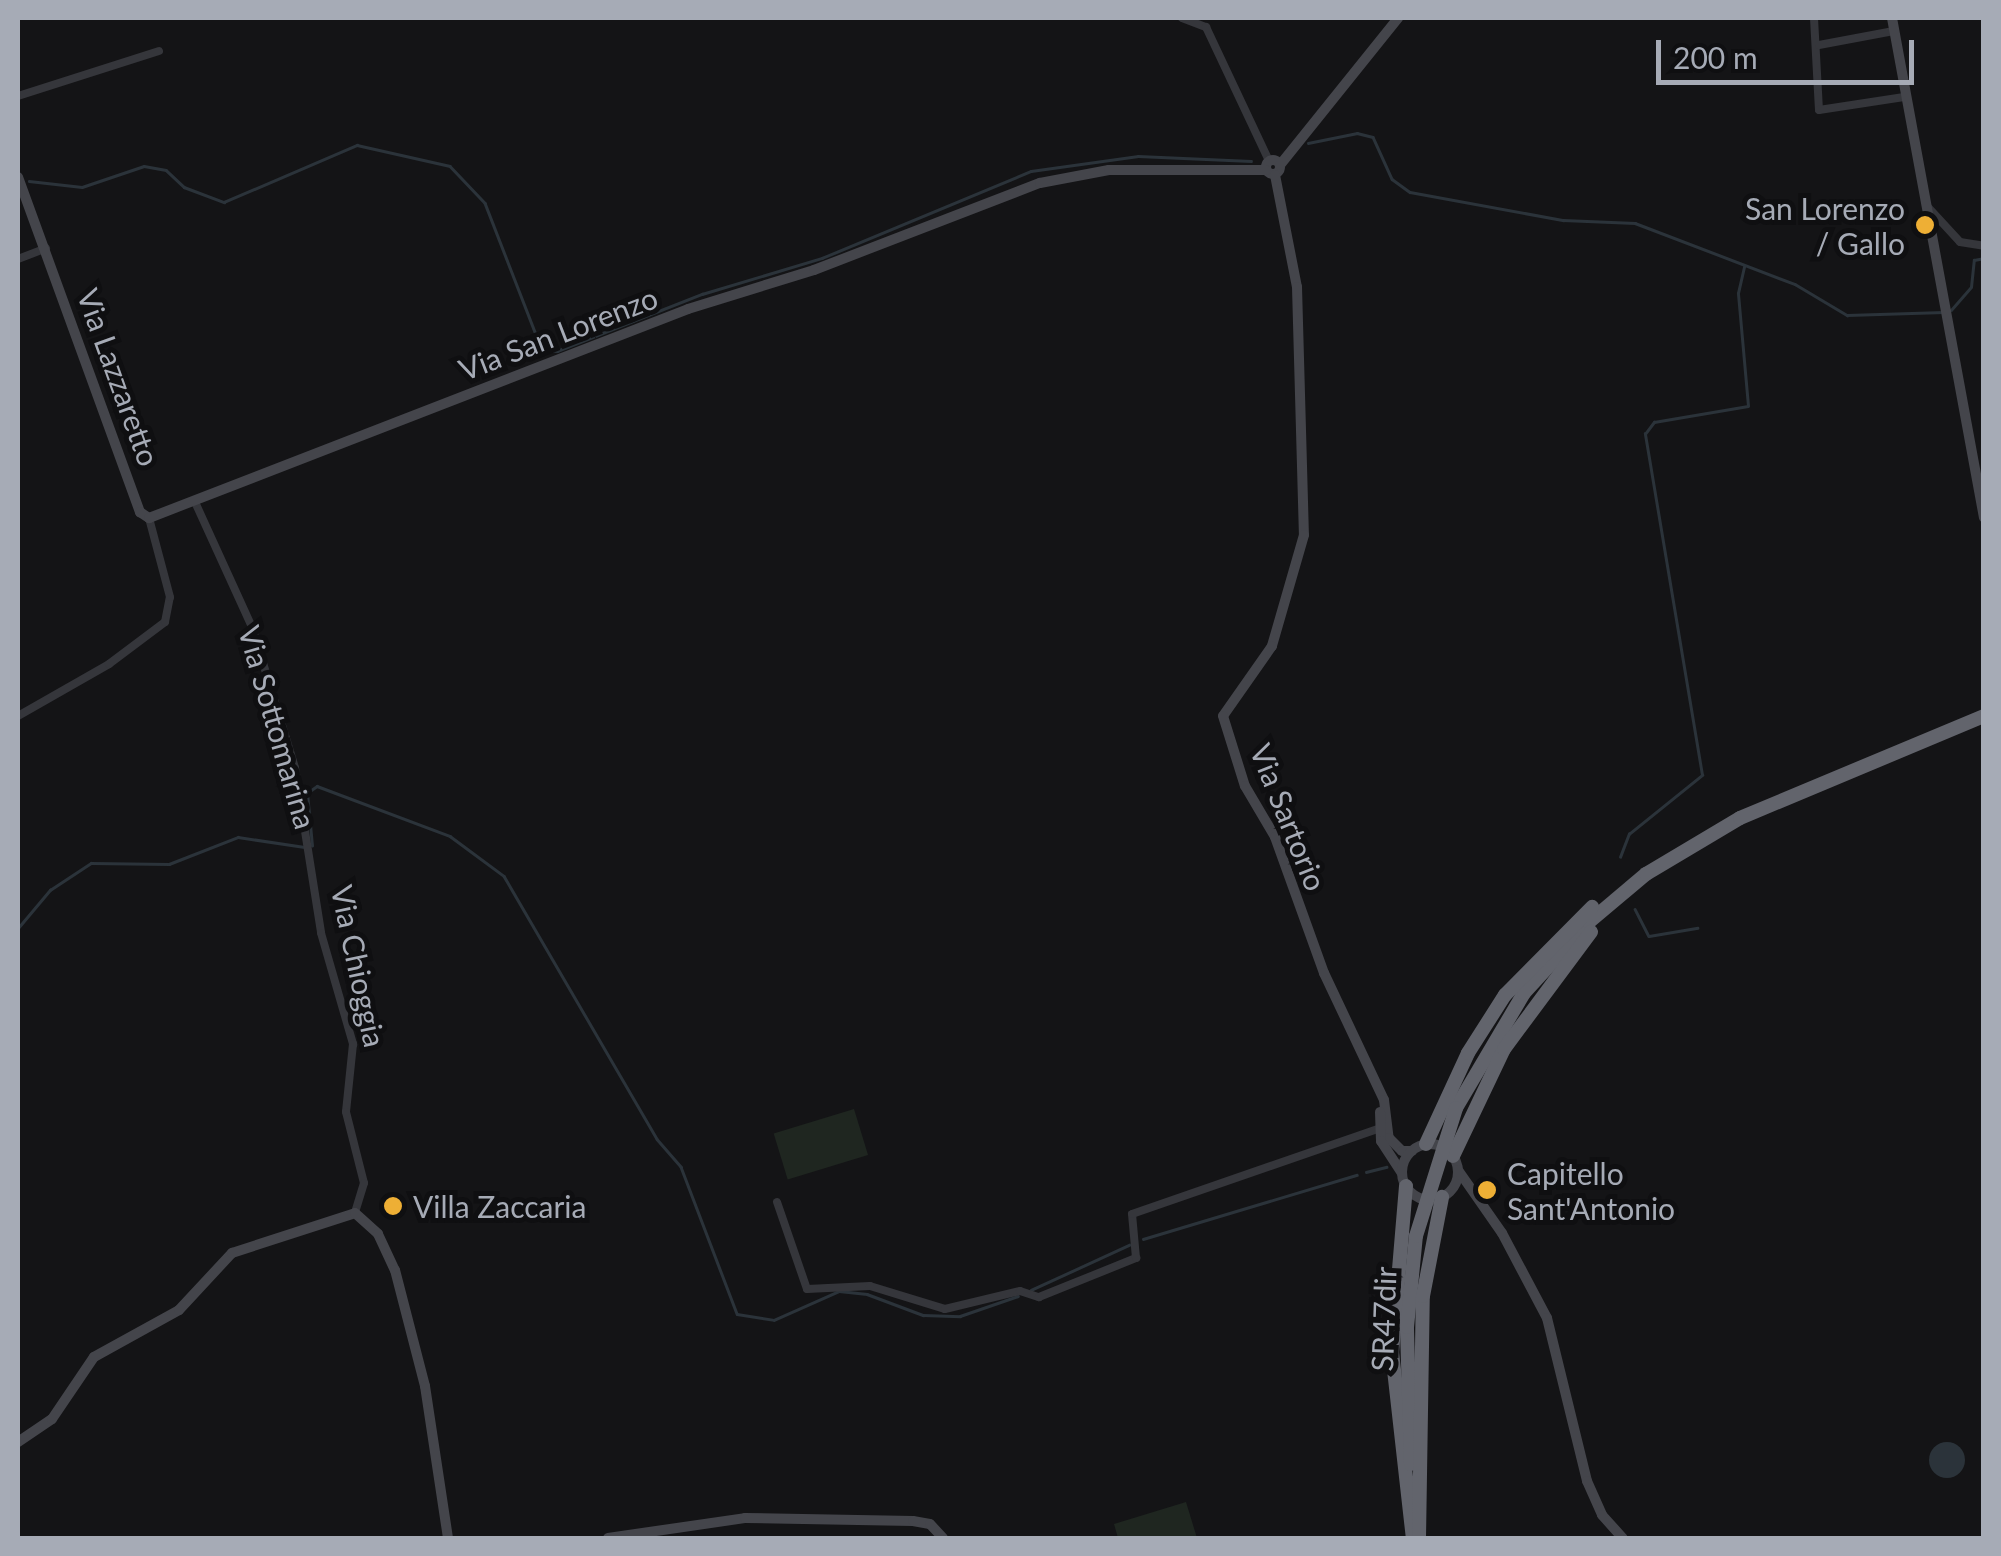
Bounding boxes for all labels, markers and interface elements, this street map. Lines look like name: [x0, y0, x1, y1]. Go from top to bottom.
scale bar: [1661, 20, 1918, 82]
text: 200 m: [1673, 39, 1758, 75]
place label: San Lorenzo / Gallo: [1745, 190, 1905, 260]
marker: San Lorenzo / Gallo: [1914, 214, 1936, 236]
street label: Via San Lorenzo: [454, 279, 662, 387]
street label: Via Lazzaretto: [70, 283, 168, 471]
street label: Via Sottomarina: [232, 621, 324, 833]
street label: Via Sartorio: [1243, 738, 1335, 896]
street label: Via Chioggia: [324, 882, 394, 1050]
place label: Capitello Sant'Antonio: [1507, 1155, 1675, 1226]
marker: Capitello Sant'Antonio: [1476, 1179, 1498, 1201]
place label: Villa Zaccaria: [413, 1188, 586, 1224]
marker: Villa Zaccaria: [382, 1195, 404, 1217]
street label: SR47dir: [1363, 1266, 1403, 1372]

